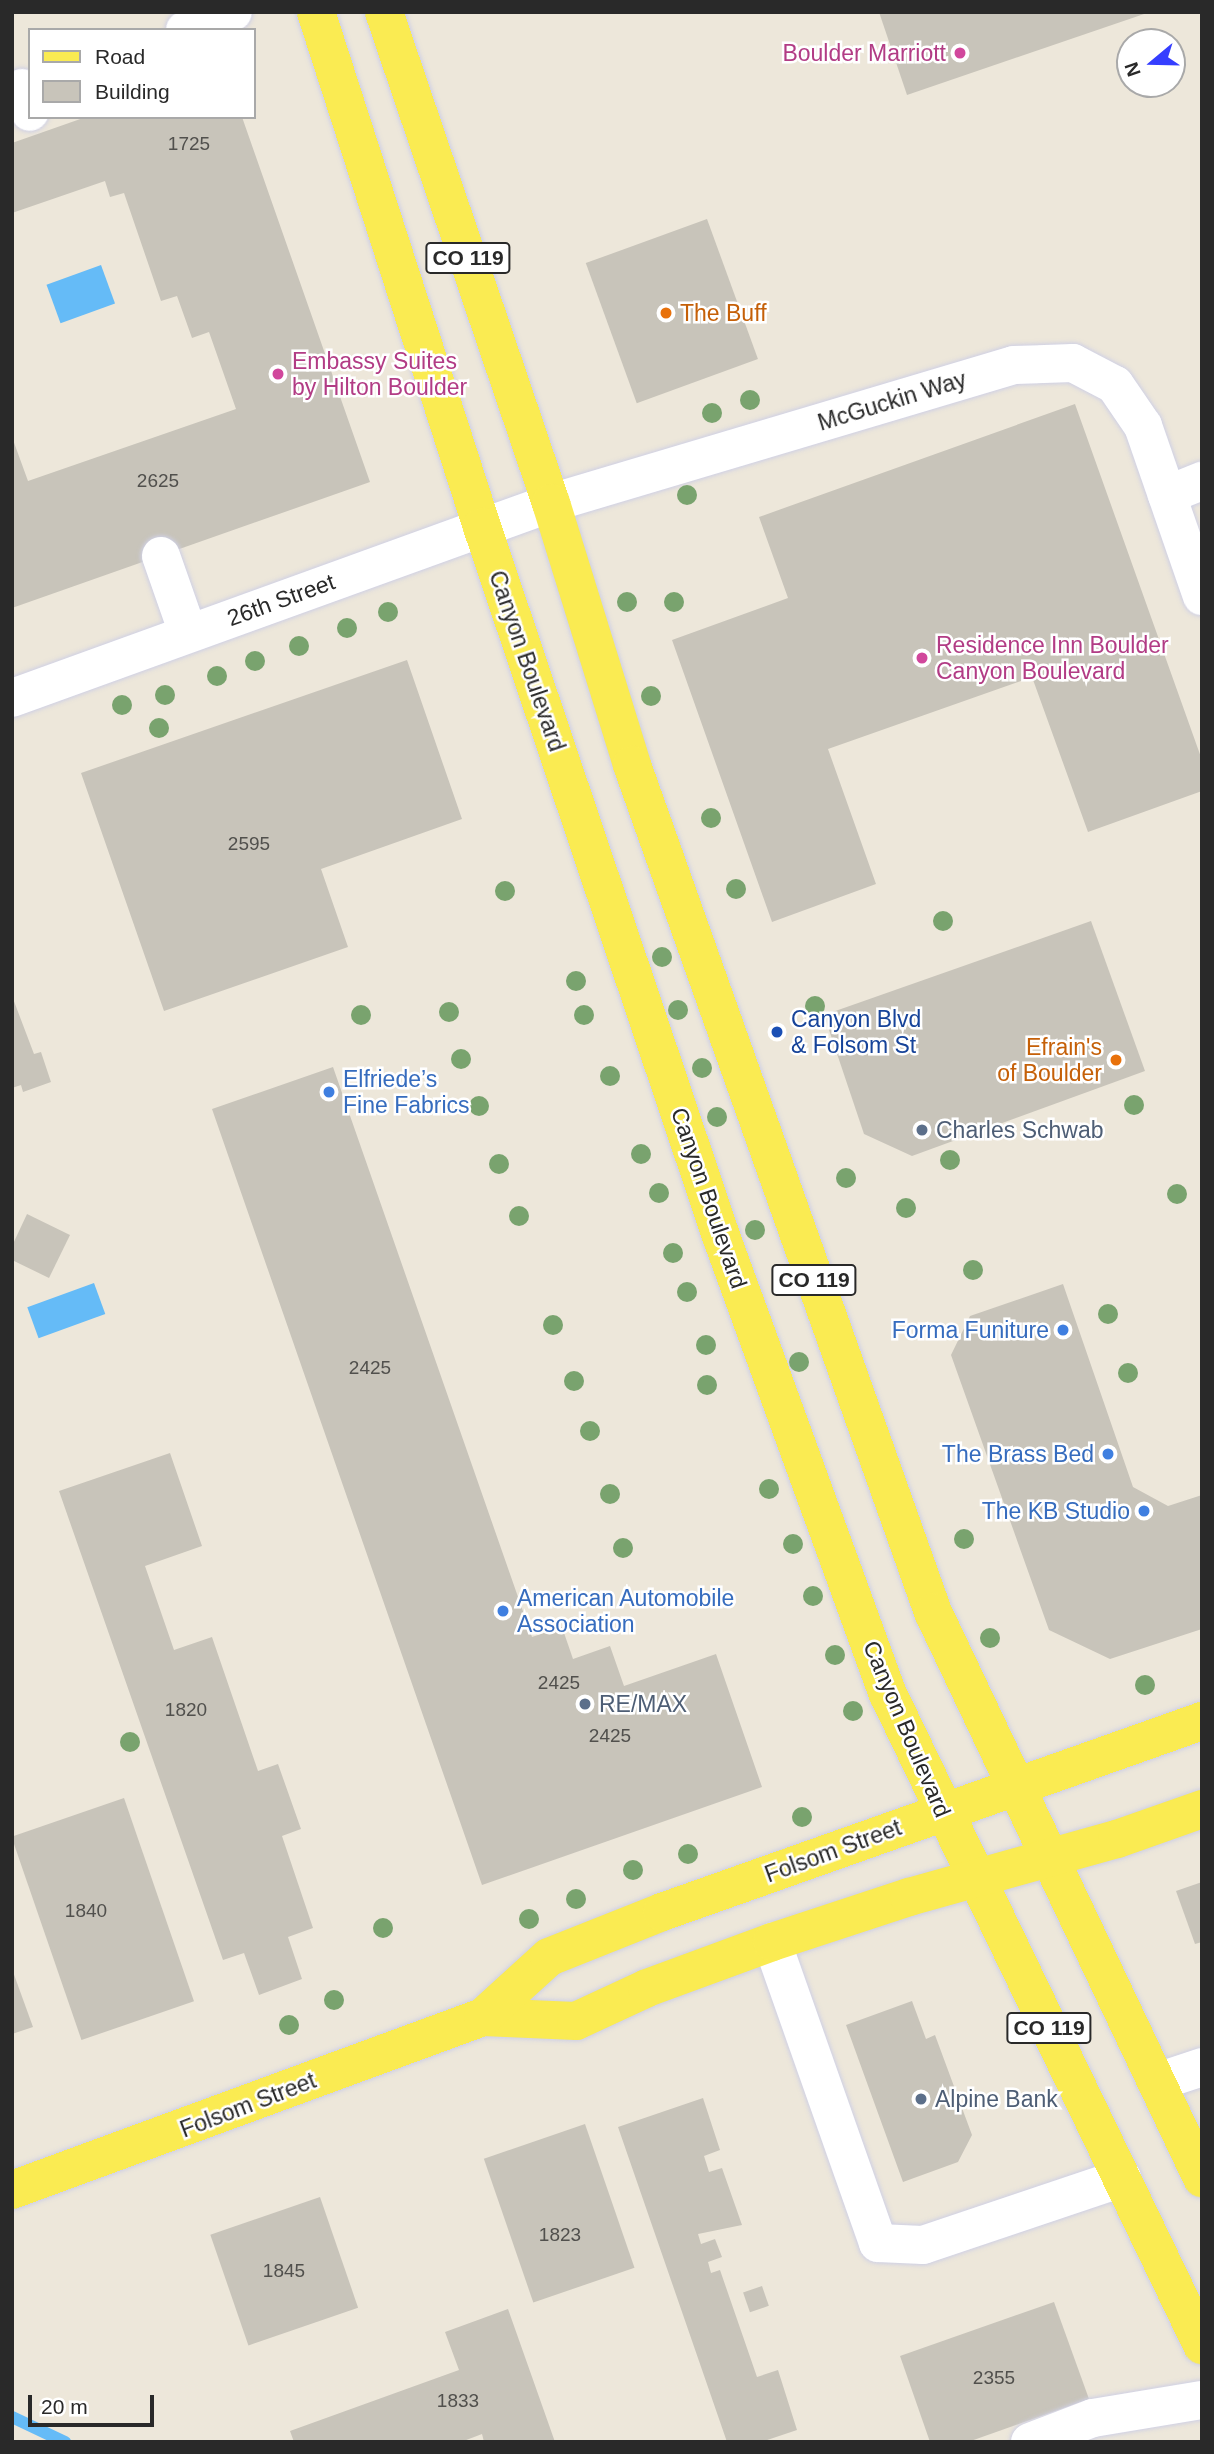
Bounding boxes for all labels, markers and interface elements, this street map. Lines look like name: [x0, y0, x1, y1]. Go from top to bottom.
legend: [28, 28, 256, 119]
north arrow: [1116, 28, 1186, 98]
place label: Boulder Marriott: [782, 39, 946, 67]
text: Road: [95, 45, 145, 68]
marker: Boulder Marriott: [952, 45, 968, 61]
text: N: [1120, 59, 1145, 79]
text: Building: [95, 80, 170, 103]
house number: 1725: [168, 133, 210, 155]
road number: CO 119: [424, 240, 512, 276]
place label: The Buff: [680, 299, 767, 327]
marker: The Buff: [658, 305, 674, 321]
place label: Embassy Suites by Hilton Boulder: [292, 347, 467, 401]
street label: McGuckin Way: [814, 365, 970, 437]
marker: Embassy Suites by Hilton Boulder: [270, 366, 286, 382]
house number: 2625: [137, 470, 179, 492]
street label: Canyon Boulevard: [483, 567, 571, 755]
street label: 26th Street: [223, 568, 339, 632]
place label: Residence Inn Boulder Canyon Boulevard: [936, 631, 1169, 685]
marker: Residence Inn Boulder Canyon Boulevard: [914, 650, 930, 666]
house number: 2595: [228, 833, 270, 855]
place label: Canyon Blvd & Folsom St: [791, 1005, 921, 1059]
marker: Canyon Blvd & Folsom St: [769, 1024, 785, 1040]
place label: Efrain's of Boulder: [997, 1033, 1102, 1087]
marker: Efrain's of Boulder: [1108, 1052, 1124, 1068]
place label: Elfriede’s Fine Fabrics: [343, 1065, 470, 1119]
marker: Elfriede’s Fine Fabrics: [321, 1084, 337, 1100]
street label: Canyon Boulevard: [665, 1104, 753, 1292]
place label: Charles Schwab: [936, 1116, 1103, 1144]
marker: Charles Schwab: [914, 1122, 930, 1138]
road number: CO 119: [770, 1262, 858, 1298]
place label: Forma Funiture: [892, 1316, 1049, 1344]
marker: Forma Funiture: [1055, 1322, 1071, 1338]
house number: 2425: [349, 1357, 391, 1379]
place label: The Brass Bed: [942, 1440, 1094, 1468]
marker: The Brass Bed: [1100, 1446, 1116, 1462]
place label: The KB Studio: [982, 1497, 1130, 1525]
marker: The KB Studio: [1136, 1503, 1152, 1519]
place label: American Automobile Association: [517, 1584, 736, 1638]
marker: American Automobile Association: [495, 1603, 511, 1619]
street label: Canyon Boulevard: [857, 1637, 957, 1821]
house number: 2425: [538, 1672, 580, 1694]
place label: RE/MAX: [599, 1690, 687, 1718]
marker: RE/MAX: [577, 1696, 593, 1712]
house number: 1820: [165, 1699, 207, 1721]
house number: 2425: [589, 1725, 631, 1747]
street label: Folsom Street: [761, 1814, 905, 1888]
house number: 1840: [65, 1900, 107, 1922]
road number: CO 119: [1005, 2010, 1093, 2046]
street label: Folsom Street: [176, 2066, 320, 2144]
place label: Alpine Bank: [935, 2085, 1058, 2113]
marker: Alpine Bank: [913, 2091, 929, 2107]
house number: 1823: [539, 2224, 581, 2246]
house number: 1845: [263, 2260, 305, 2282]
house number: 2355: [973, 2367, 1015, 2389]
scale bar: [32, 2380, 158, 2424]
house number: 1833: [437, 2390, 479, 2412]
text: 20 m: [41, 2395, 88, 2418]

